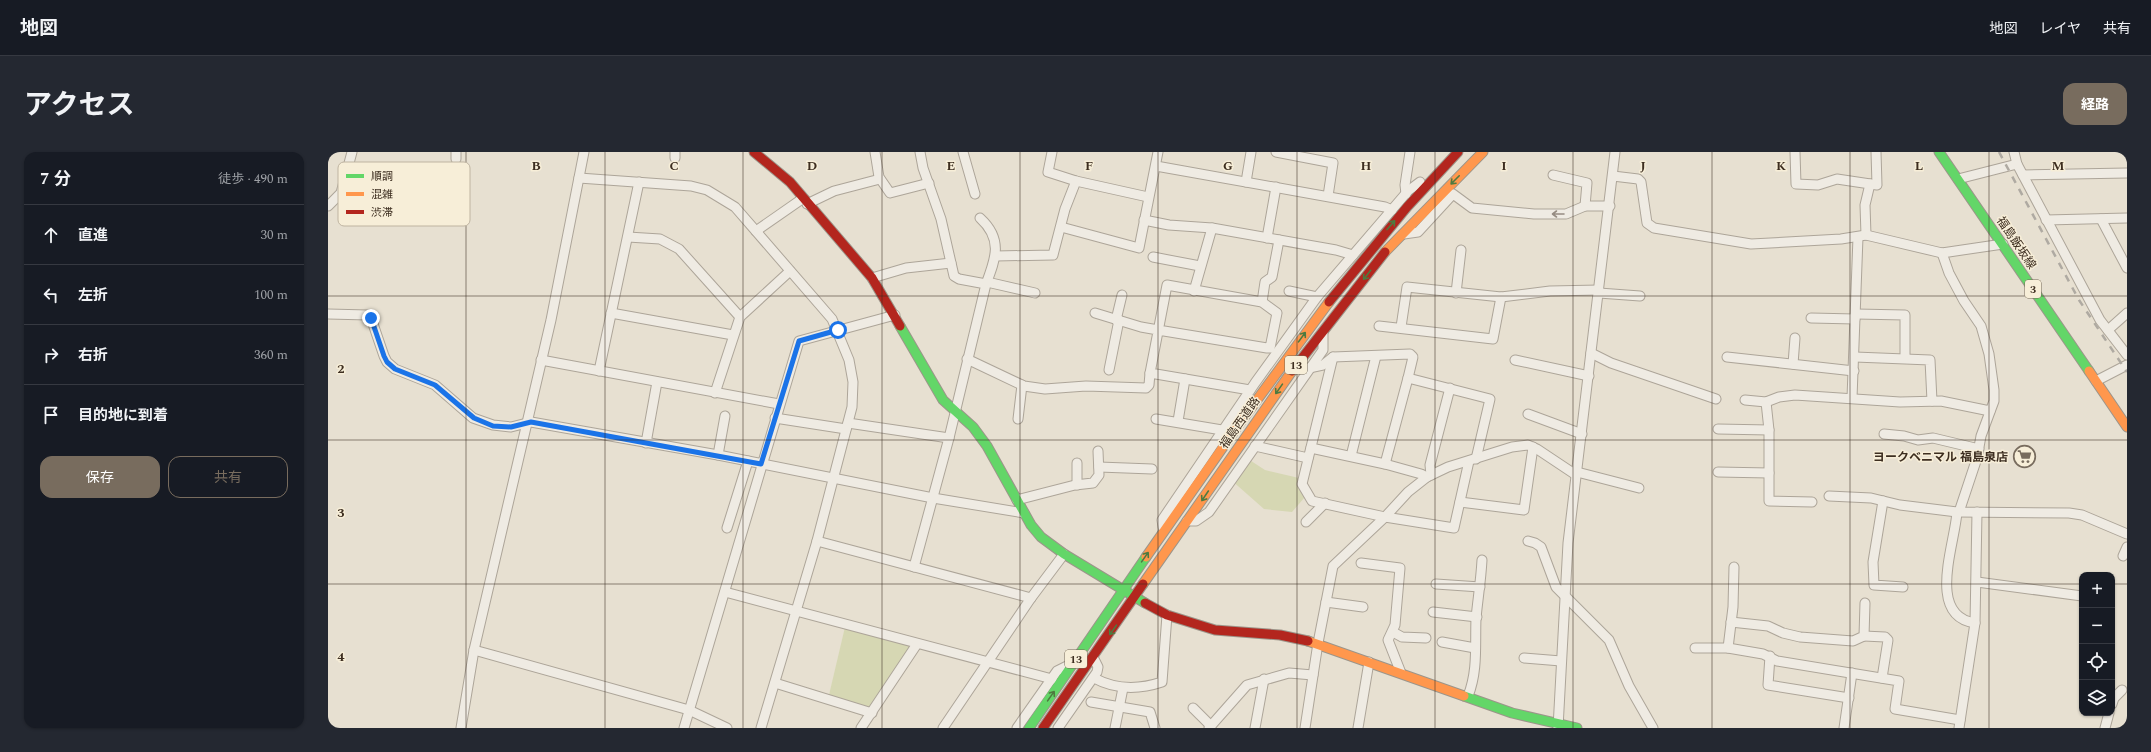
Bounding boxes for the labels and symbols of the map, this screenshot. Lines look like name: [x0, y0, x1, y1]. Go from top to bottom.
text: B: [531, 156, 541, 176]
text: C: [669, 156, 679, 176]
text: D: [807, 156, 817, 176]
text: E: [947, 156, 956, 176]
text: F: [1085, 156, 1093, 176]
text: G: [1223, 156, 1233, 176]
text: H: [1361, 156, 1372, 176]
text: I: [1501, 156, 1507, 176]
text: J: [1640, 156, 1646, 176]
text: K: [1776, 156, 1786, 176]
text: L: [1915, 156, 1923, 176]
text: M: [2052, 156, 2065, 176]
legend: [338, 162, 470, 226]
text: 順調: [371, 168, 393, 185]
one-way arrow: [1450, 175, 1460, 185]
text: 混雑: [371, 186, 393, 203]
text: 渋滞: [371, 204, 393, 221]
one-way arrow: [1552, 210, 1565, 218]
street label: 福島飯坂線: [1991, 213, 2041, 273]
one-way arrow: [1387, 219, 1396, 230]
one-way arrow: [1362, 269, 1371, 280]
road number: 3: [2025, 280, 2041, 298]
route end: [362, 309, 380, 327]
route start: [829, 321, 847, 339]
one-way arrow: [1298, 332, 1306, 343]
road number: 13: [1285, 356, 1307, 374]
text: 2: [337, 359, 345, 379]
one-way arrow: [1275, 383, 1283, 394]
street label: 福島西道路: [1215, 393, 1265, 453]
supermarket icon: ヨークベニマル 福島泉店: [2011, 444, 2037, 470]
place label: ヨークベニマル 福島泉店: [1873, 448, 2008, 467]
one-way arrow: [1201, 490, 1209, 501]
text: 3: [337, 503, 345, 523]
one-way arrow: [1141, 552, 1149, 563]
one-way arrow: [1109, 624, 1117, 635]
text: 4: [337, 647, 345, 667]
road number: 13: [1065, 650, 1087, 668]
one-way arrow: [1047, 691, 1055, 702]

